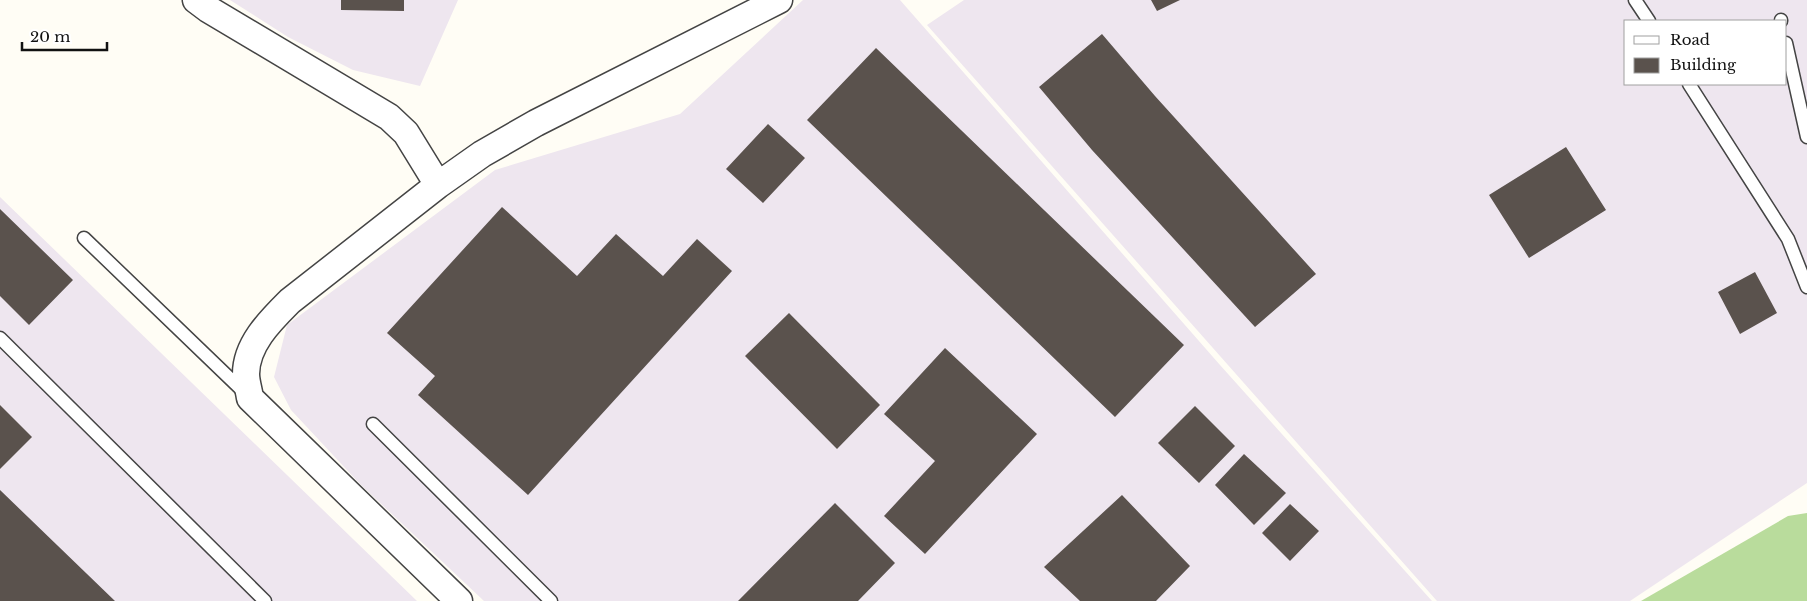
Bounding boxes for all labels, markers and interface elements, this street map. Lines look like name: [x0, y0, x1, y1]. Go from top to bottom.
scale bar: [22, 20, 108, 52]
legend: [1624, 20, 1787, 85]
text: 20 m: [30, 27, 70, 46]
text: Road: [1670, 30, 1710, 49]
text: Building: [1670, 55, 1737, 74]

